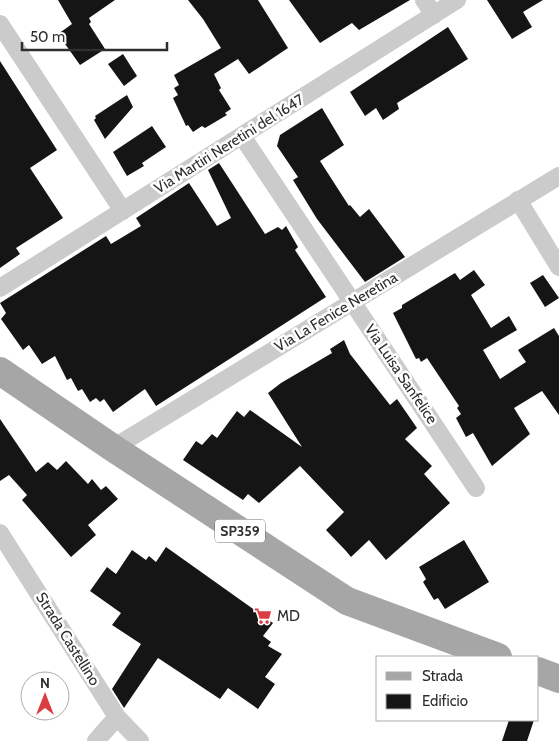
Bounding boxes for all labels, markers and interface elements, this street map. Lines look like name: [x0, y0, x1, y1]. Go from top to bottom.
scale bar: [22, 20, 168, 52]
text: 50 m: [30, 28, 65, 46]
street label: Via Martiri Neretini del 1647: [151, 90, 308, 197]
street label: Via La Fenice Neretina: [271, 268, 401, 356]
street label: Via Luisa Sanfelice: [361, 321, 441, 428]
road number: SP359: [215, 520, 265, 542]
street label: Strada Castellino: [32, 589, 104, 689]
supermarket icon: MD: [253, 606, 273, 626]
place label: MD: [277, 607, 300, 625]
legend: [376, 656, 539, 721]
text: Strada: [422, 667, 464, 685]
north arrow: [20, 671, 70, 721]
text: N: [40, 674, 50, 692]
text: Edificio: [422, 692, 468, 710]

